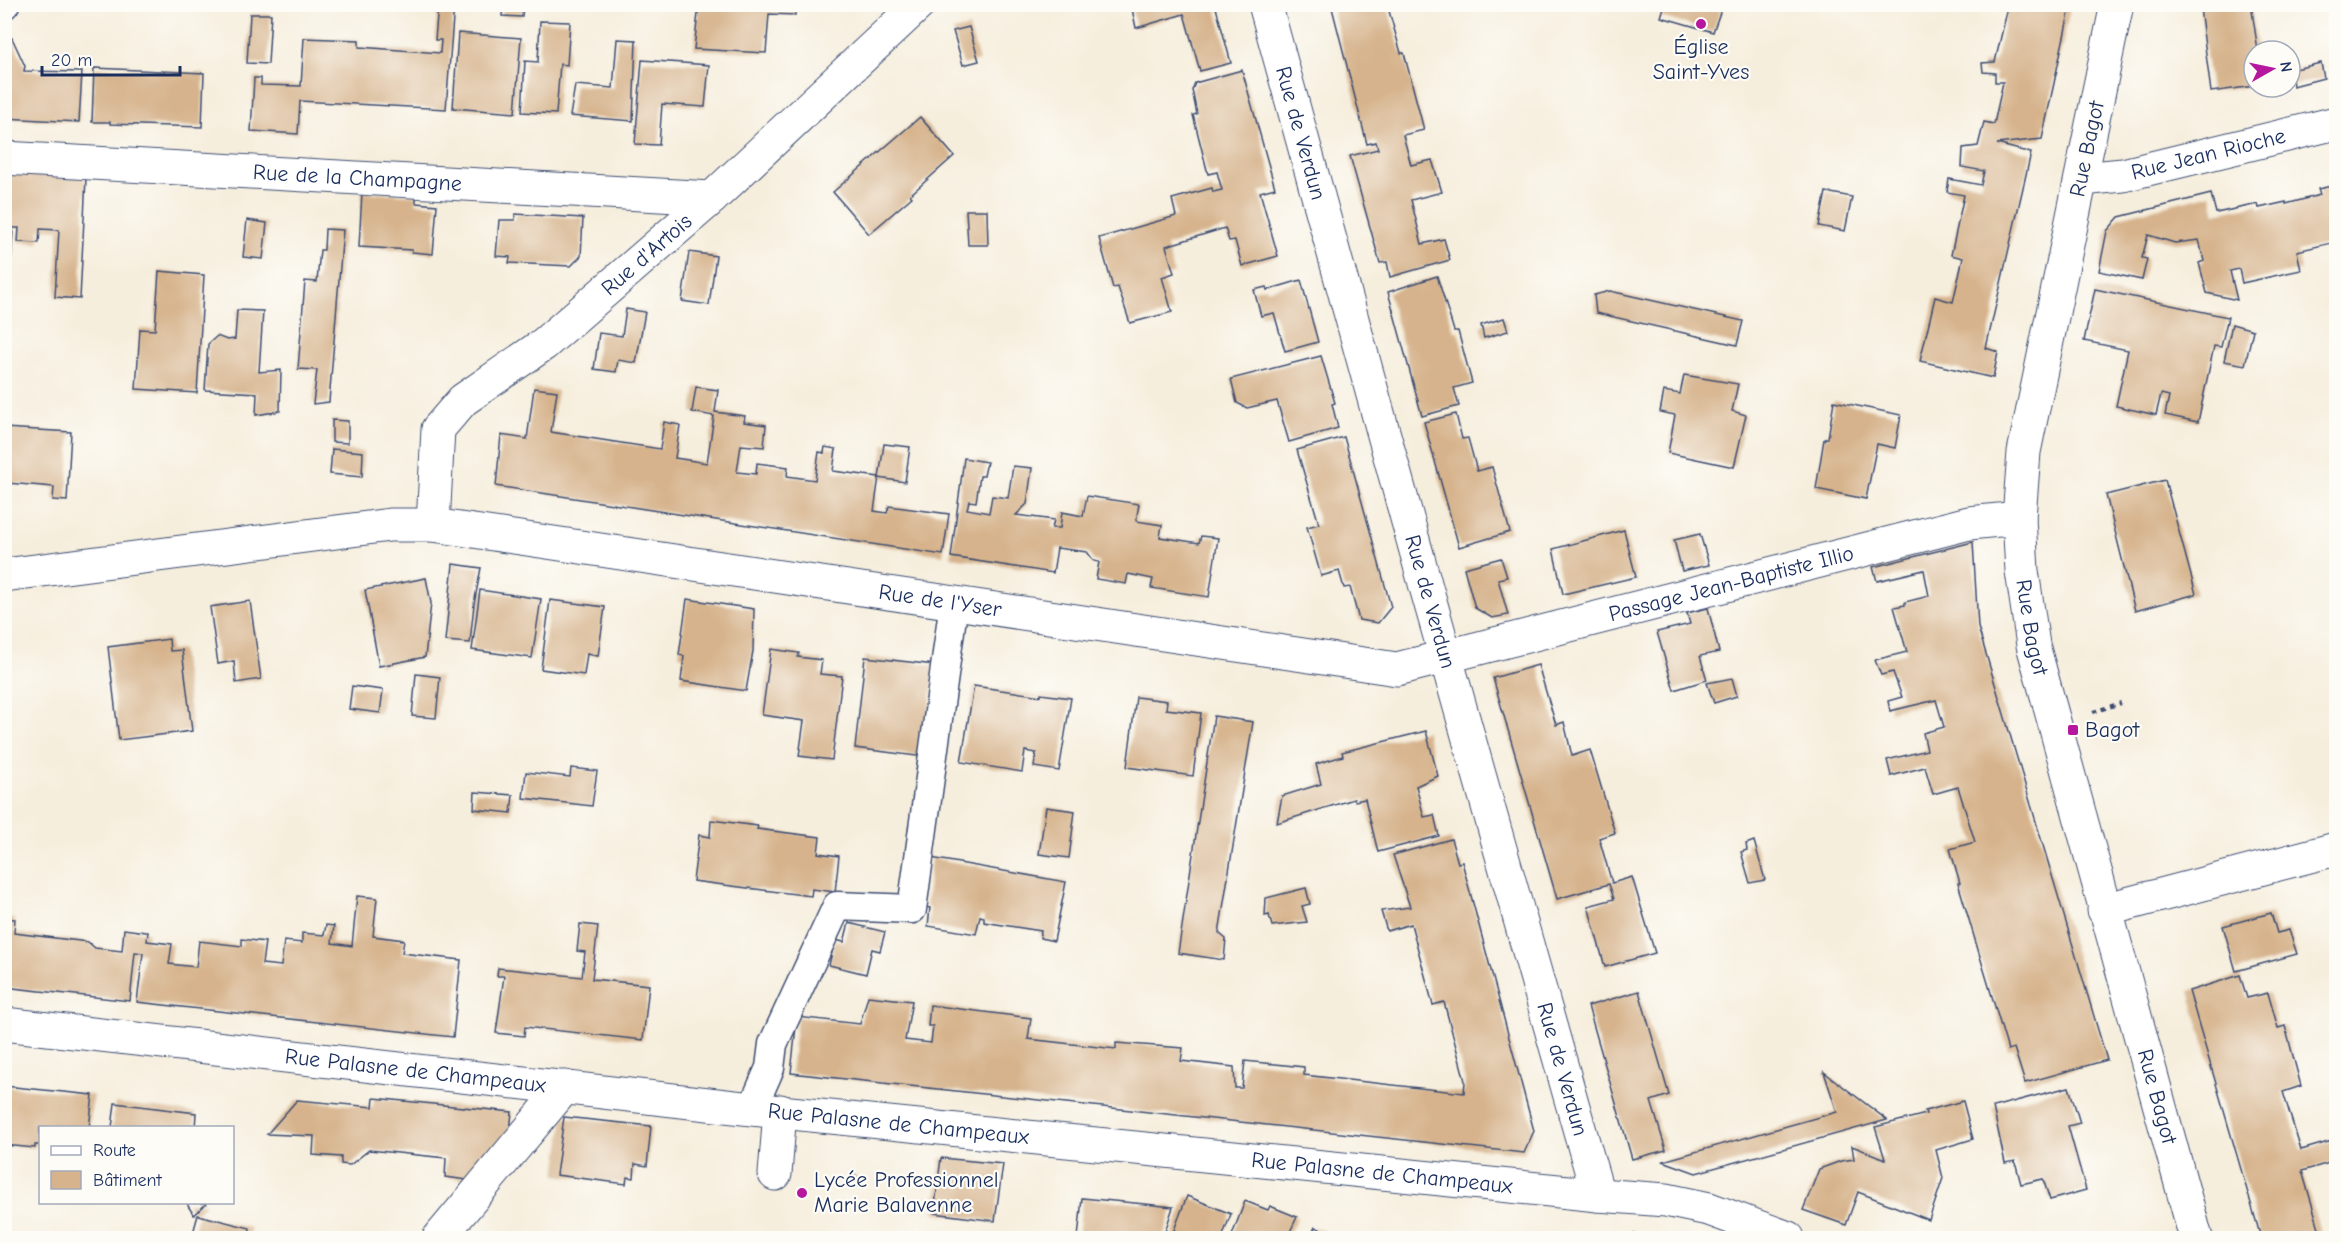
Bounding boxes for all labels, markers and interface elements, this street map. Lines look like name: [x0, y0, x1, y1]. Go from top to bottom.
marker: Église Saint-Yves: [1694, 17, 1708, 31]
place label: Église Saint-Yves: [1653, 34, 1749, 85]
scale bar: [42, 39, 180, 77]
north arrow: [2242, 39, 2302, 99]
text: 20 m: [51, 50, 92, 71]
text: N: [2276, 60, 2296, 73]
street label: Rue de Verdun: [1270, 63, 1332, 203]
street label: Rue Bagot: [2064, 98, 2110, 199]
street label: Rue Jean Rioche: [2128, 123, 2288, 186]
street label: Rue de la Champagne: [252, 159, 463, 197]
street label: Rue d'Artois: [596, 208, 697, 301]
street label: Rue de Verdun: [1399, 532, 1461, 671]
street label: Passage Jean-Baptiste Illio: [1606, 540, 1857, 627]
street label: Rue Bagot: [2010, 578, 2054, 679]
street label: Rue de l'Yser: [877, 579, 1004, 623]
place label: Bagot: [2085, 717, 2140, 743]
marker: Bagot: [2066, 723, 2080, 737]
street label: Rue de Verdun: [1531, 1000, 1594, 1139]
street label: Rue Palasne de Champeaux: [284, 1043, 548, 1099]
street label: Rue Bagot: [2132, 1046, 2183, 1148]
street label: Rue Palasne de Champeaux: [767, 1098, 1031, 1150]
legend: [39, 1126, 234, 1204]
text: Route: [93, 1140, 136, 1161]
street label: Rue Palasne de Champeaux: [1250, 1147, 1514, 1199]
place label: Lycée Professionnel Marie Balavenne: [814, 1167, 999, 1218]
text: Bâtiment: [93, 1170, 163, 1191]
marker: Lycée Professionnel Marie Balavenne: [795, 1186, 809, 1200]

